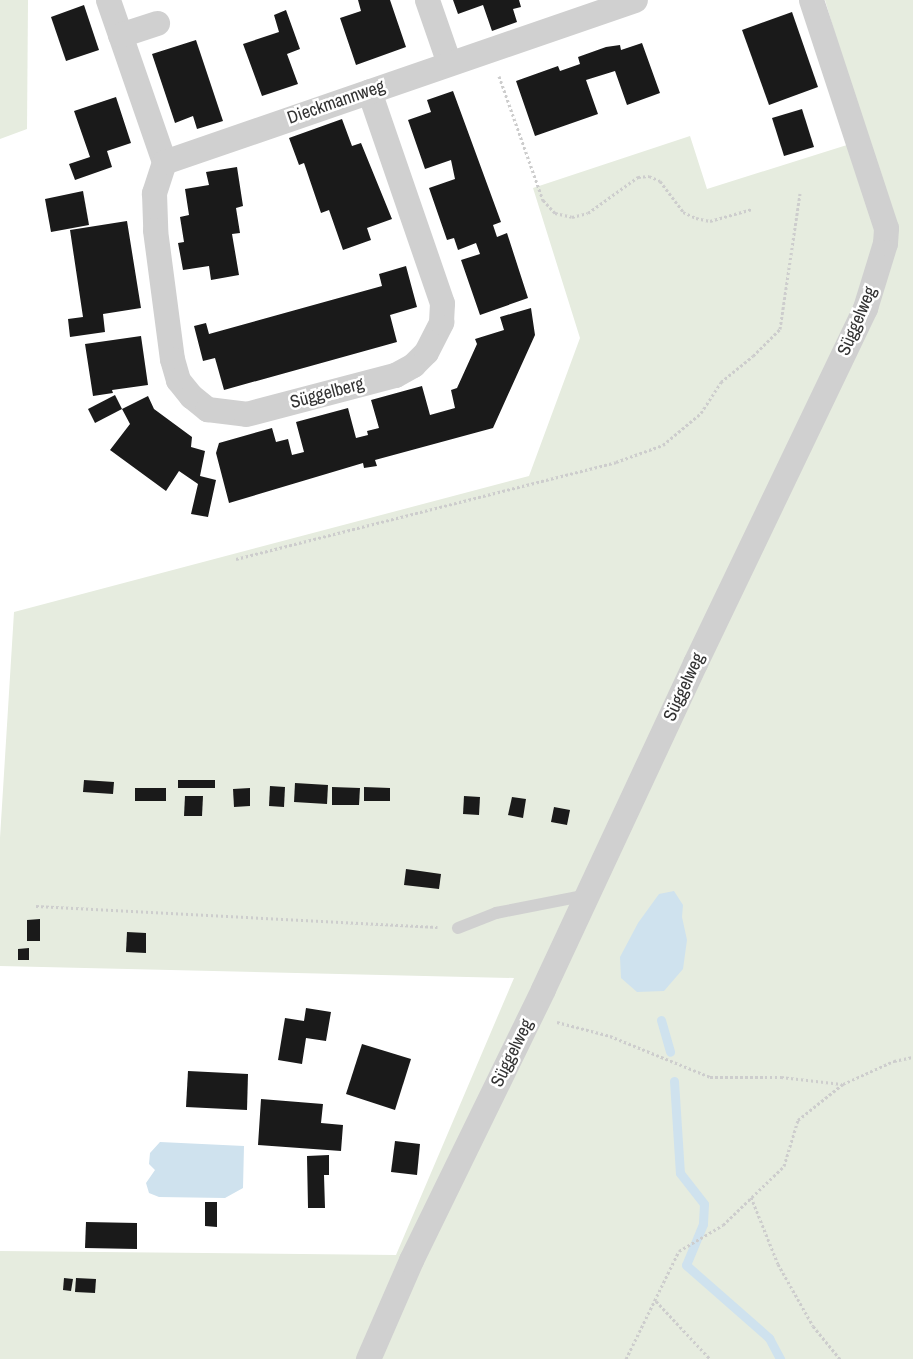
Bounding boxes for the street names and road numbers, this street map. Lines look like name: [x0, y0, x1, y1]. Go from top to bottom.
street label: Dieckmannweg: [284, 75, 388, 129]
street label: Süggelweg: [833, 283, 881, 359]
street label: Süggelberg: [288, 373, 366, 413]
street label: Süggelweg: [659, 649, 709, 725]
street label: Süggelweg: [486, 1015, 538, 1091]

